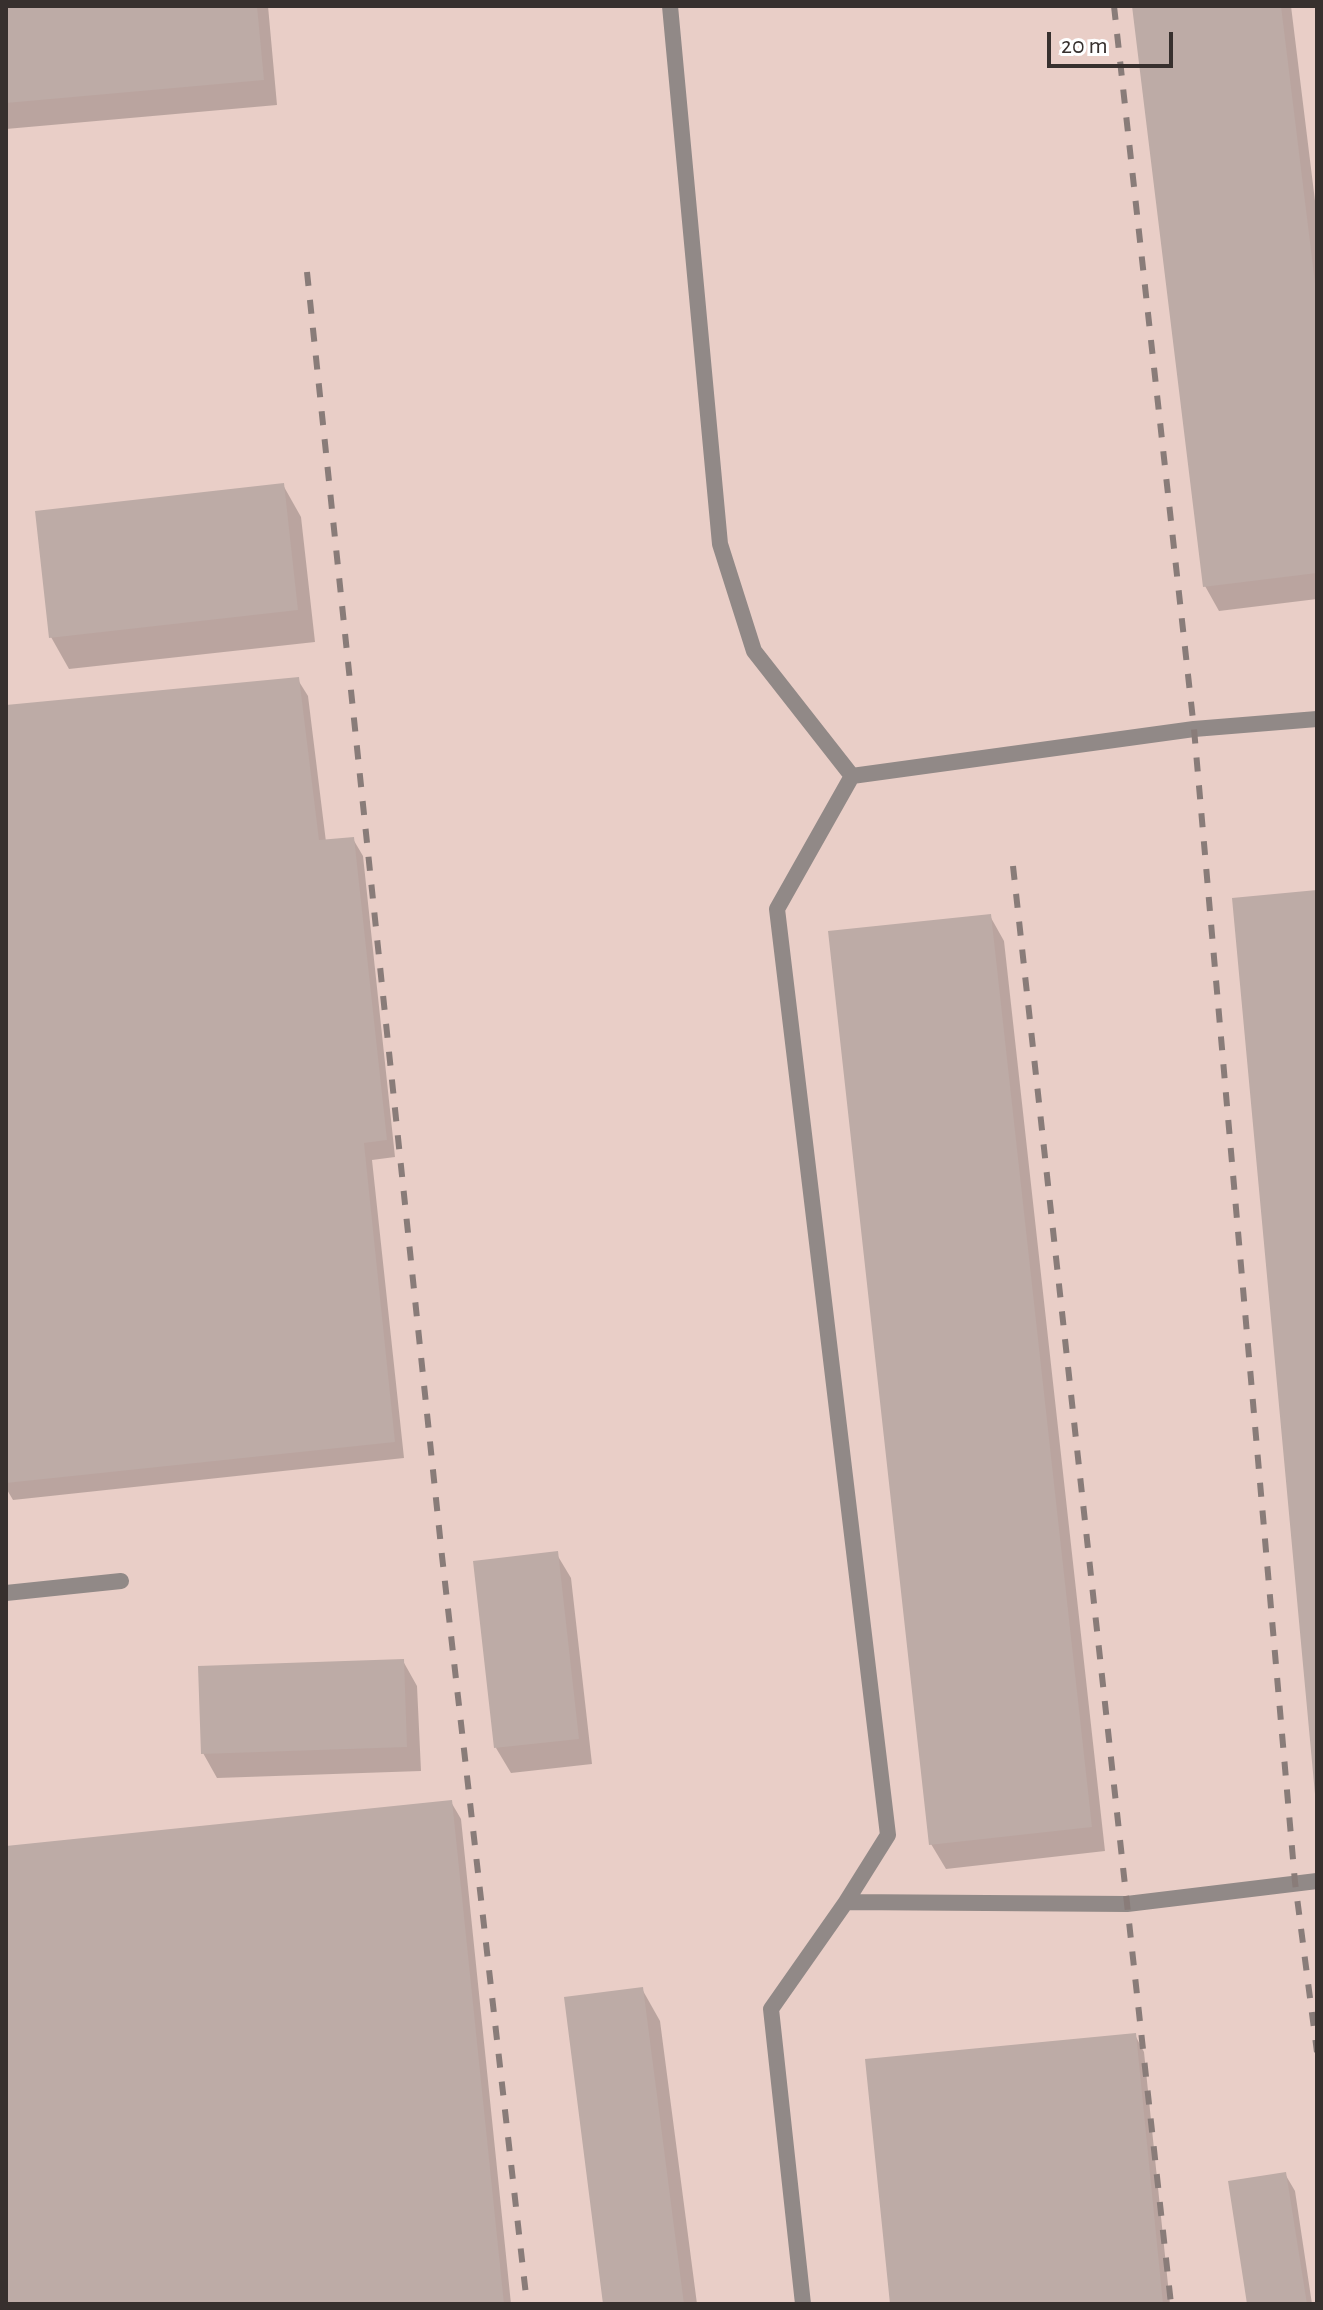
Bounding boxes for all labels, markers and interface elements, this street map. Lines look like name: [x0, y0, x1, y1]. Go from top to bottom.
scale bar: [1051, 16, 1177, 66]
text: 20 m: [1061, 34, 1108, 58]

